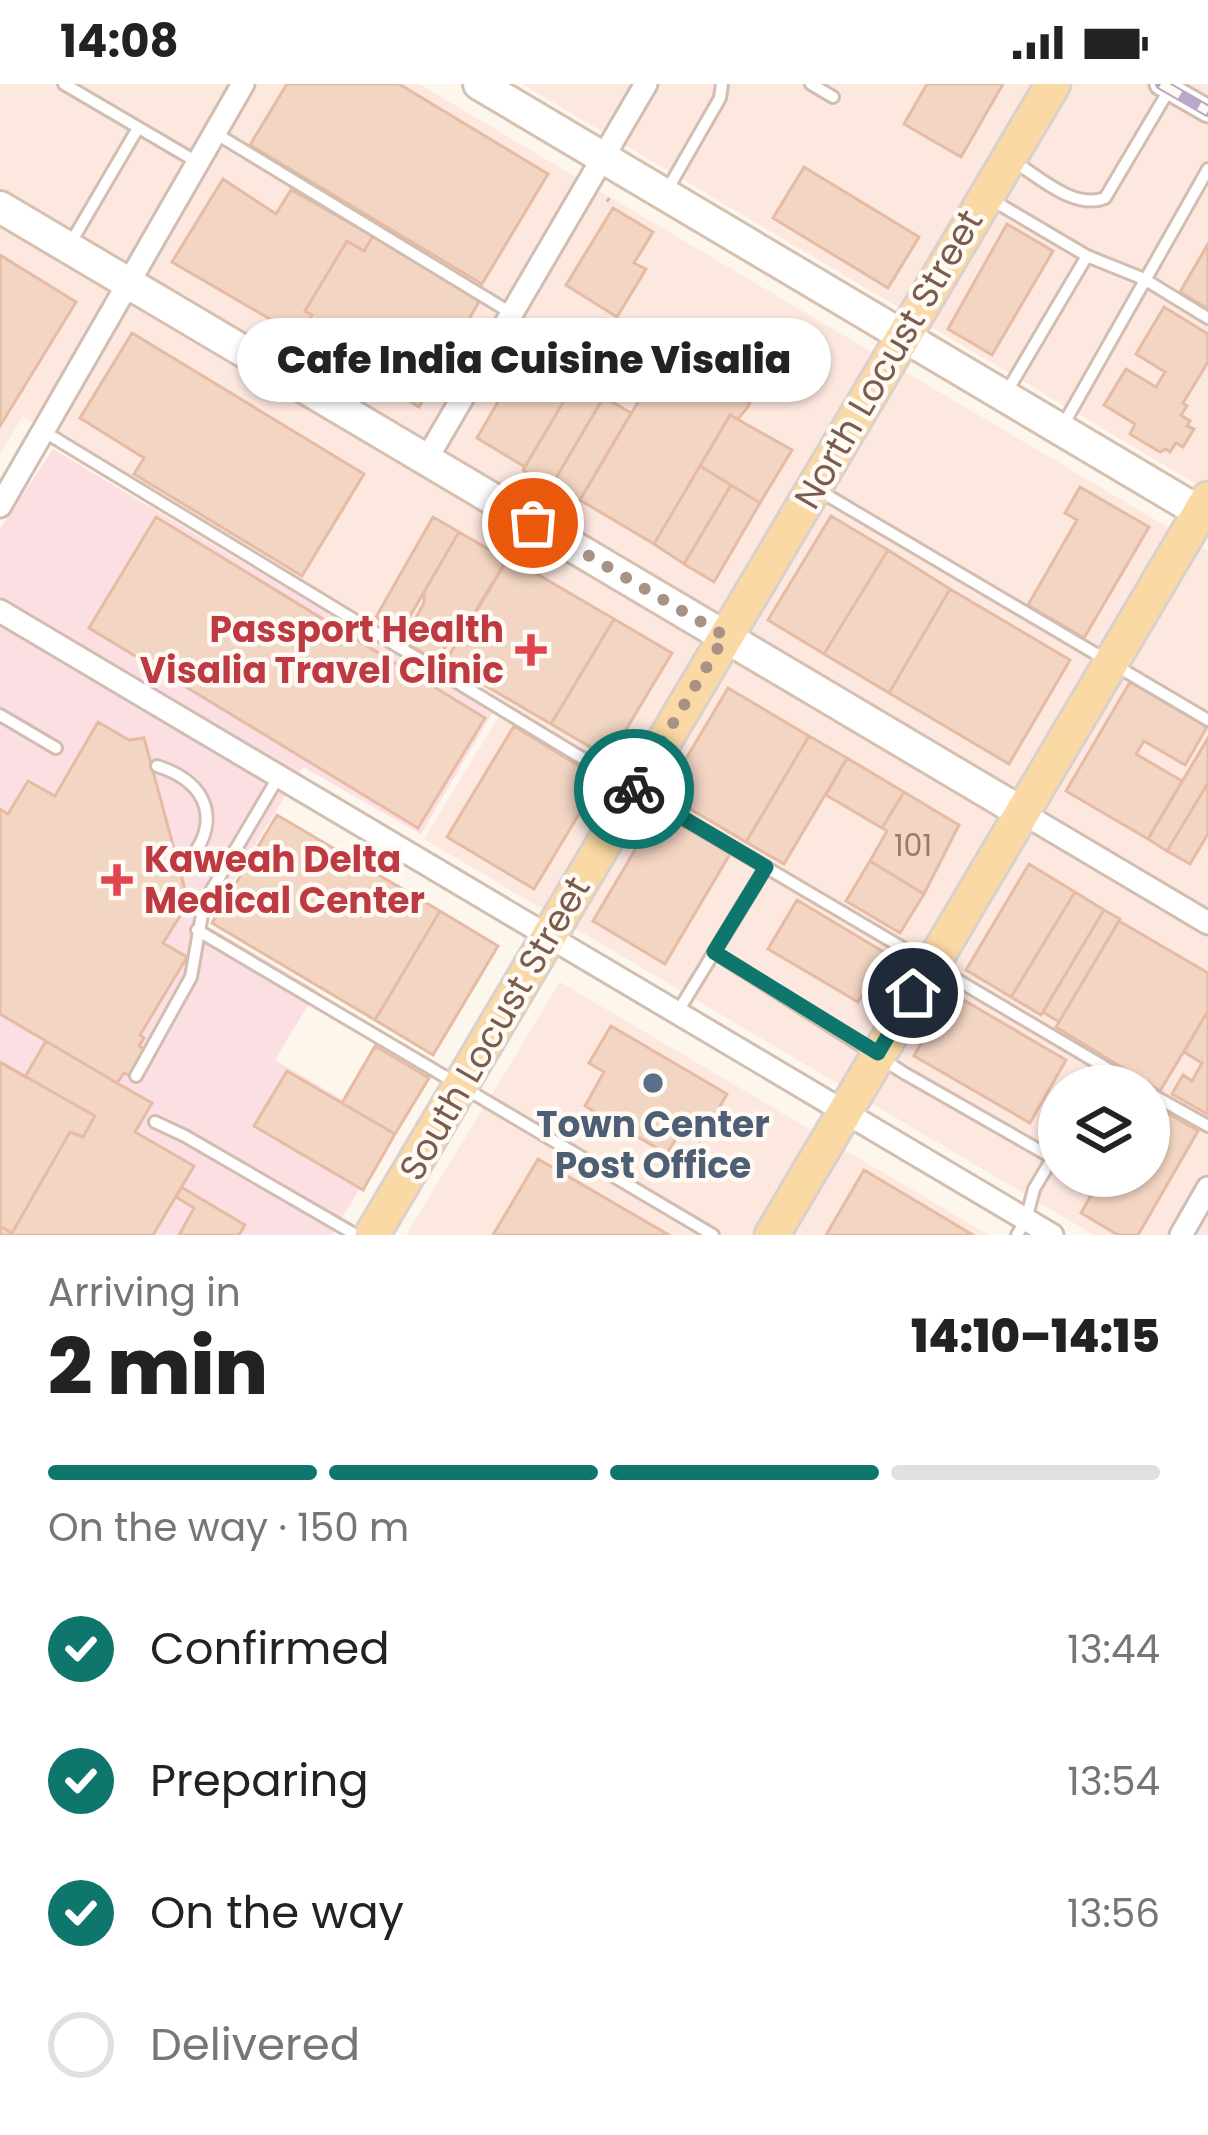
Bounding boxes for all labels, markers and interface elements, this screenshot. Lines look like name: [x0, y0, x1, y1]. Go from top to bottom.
text: 14:08: [60, 10, 179, 73]
street label: North Locust Street: [782, 200, 995, 518]
callout: Cafe India Cuisine Visalia: [236, 319, 830, 403]
text: Cafe India Cuisine Visalia: [277, 332, 791, 387]
pin: [482, 472, 584, 574]
icon: bag: [500, 490, 566, 556]
place label: Passport Health Visalia Travel Clinic: [140, 604, 504, 696]
marker: Passport Health Visalia Travel Clinic: [515, 634, 547, 666]
courier: [574, 729, 694, 849]
icon: bike: [601, 756, 667, 822]
house number: 101: [894, 824, 932, 867]
place label: Kaweah Delta Medical Center: [144, 834, 425, 926]
marker: Kaweah Delta Medical Center: [101, 864, 133, 896]
street label: South Locust Street: [387, 867, 602, 1190]
pin: [862, 942, 964, 1044]
icon: home: [880, 960, 946, 1026]
map controls: [1038, 1065, 1170, 1197]
button: layers: [1038, 1065, 1170, 1197]
marker: Town Center Post Office: [640, 1070, 666, 1096]
place label: Town Center Post Office: [536, 1099, 770, 1191]
text: Arriving in: [48, 1265, 241, 1320]
text: 14:10–14:15: [911, 1305, 1160, 1368]
text: 2 min: [48, 1312, 268, 1421]
text: On the way · 150 m: [48, 1500, 409, 1555]
icon: check: [48, 1616, 114, 1682]
text: Confirmed: [150, 1617, 390, 1680]
text: 13:44: [1067, 1622, 1160, 1677]
icon: check: [48, 1748, 114, 1814]
text: Preparing: [150, 1749, 369, 1812]
text: 13:54: [1067, 1754, 1160, 1809]
icon: check: [48, 1880, 114, 1946]
text: On the way: [150, 1881, 404, 1944]
text: 13:56: [1067, 1886, 1160, 1941]
text: Delivered: [150, 2013, 360, 2076]

